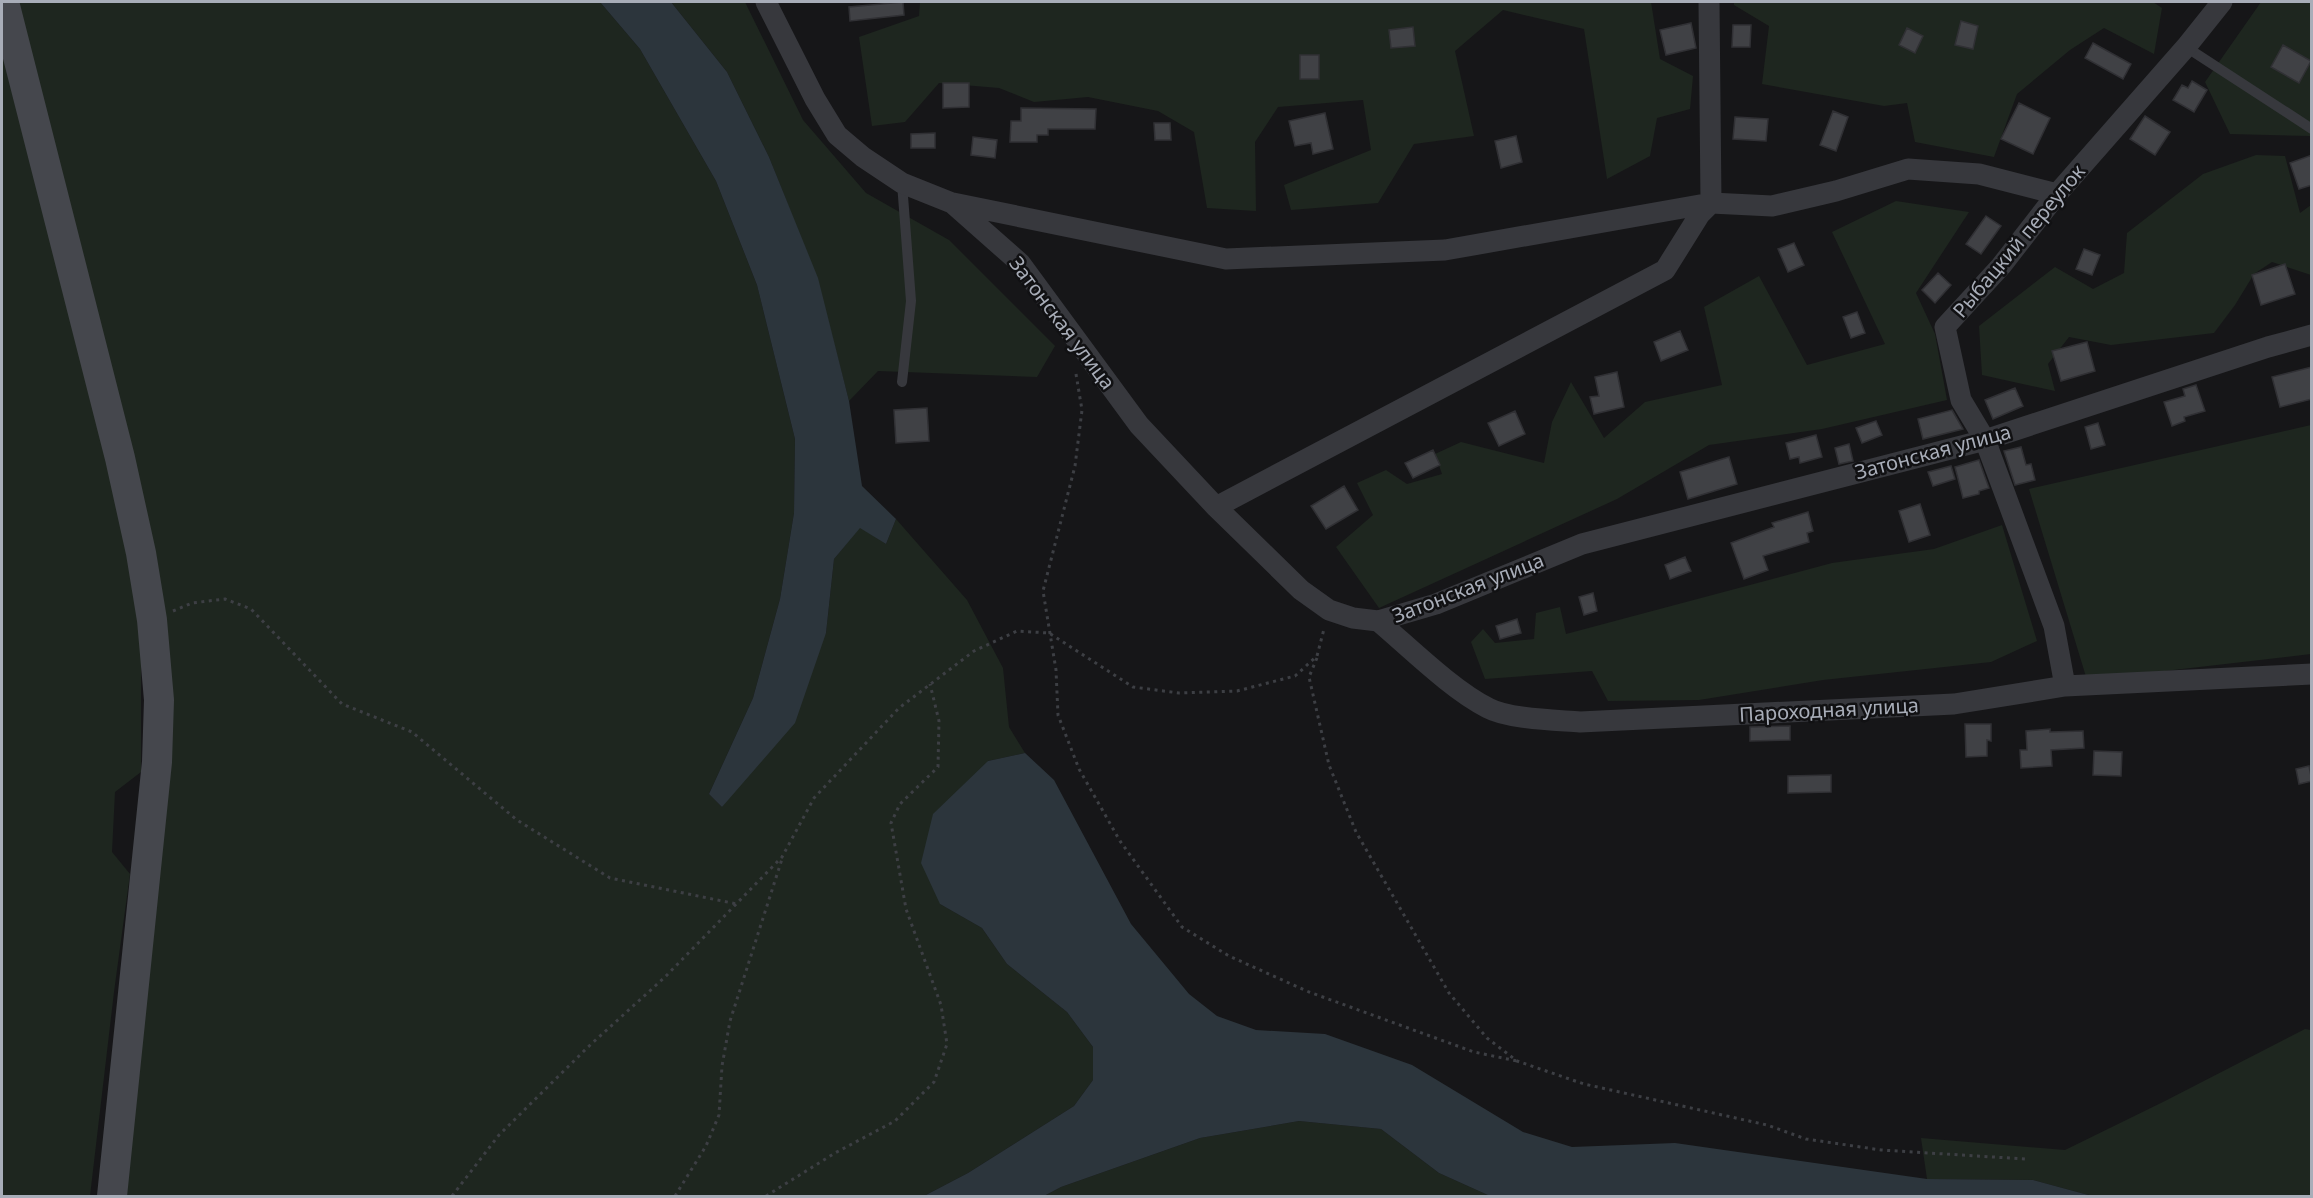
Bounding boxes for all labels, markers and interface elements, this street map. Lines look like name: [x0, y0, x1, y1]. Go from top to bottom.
street label: Рыбацкий переулок: [1946, 158, 2091, 323]
street label: Затонская улица: [1003, 251, 1121, 395]
street label: Затонская улица: [1852, 418, 2014, 485]
street label: Затонская улица: [1388, 546, 1548, 629]
street label: Пароходная улица: [1738, 691, 1920, 728]

